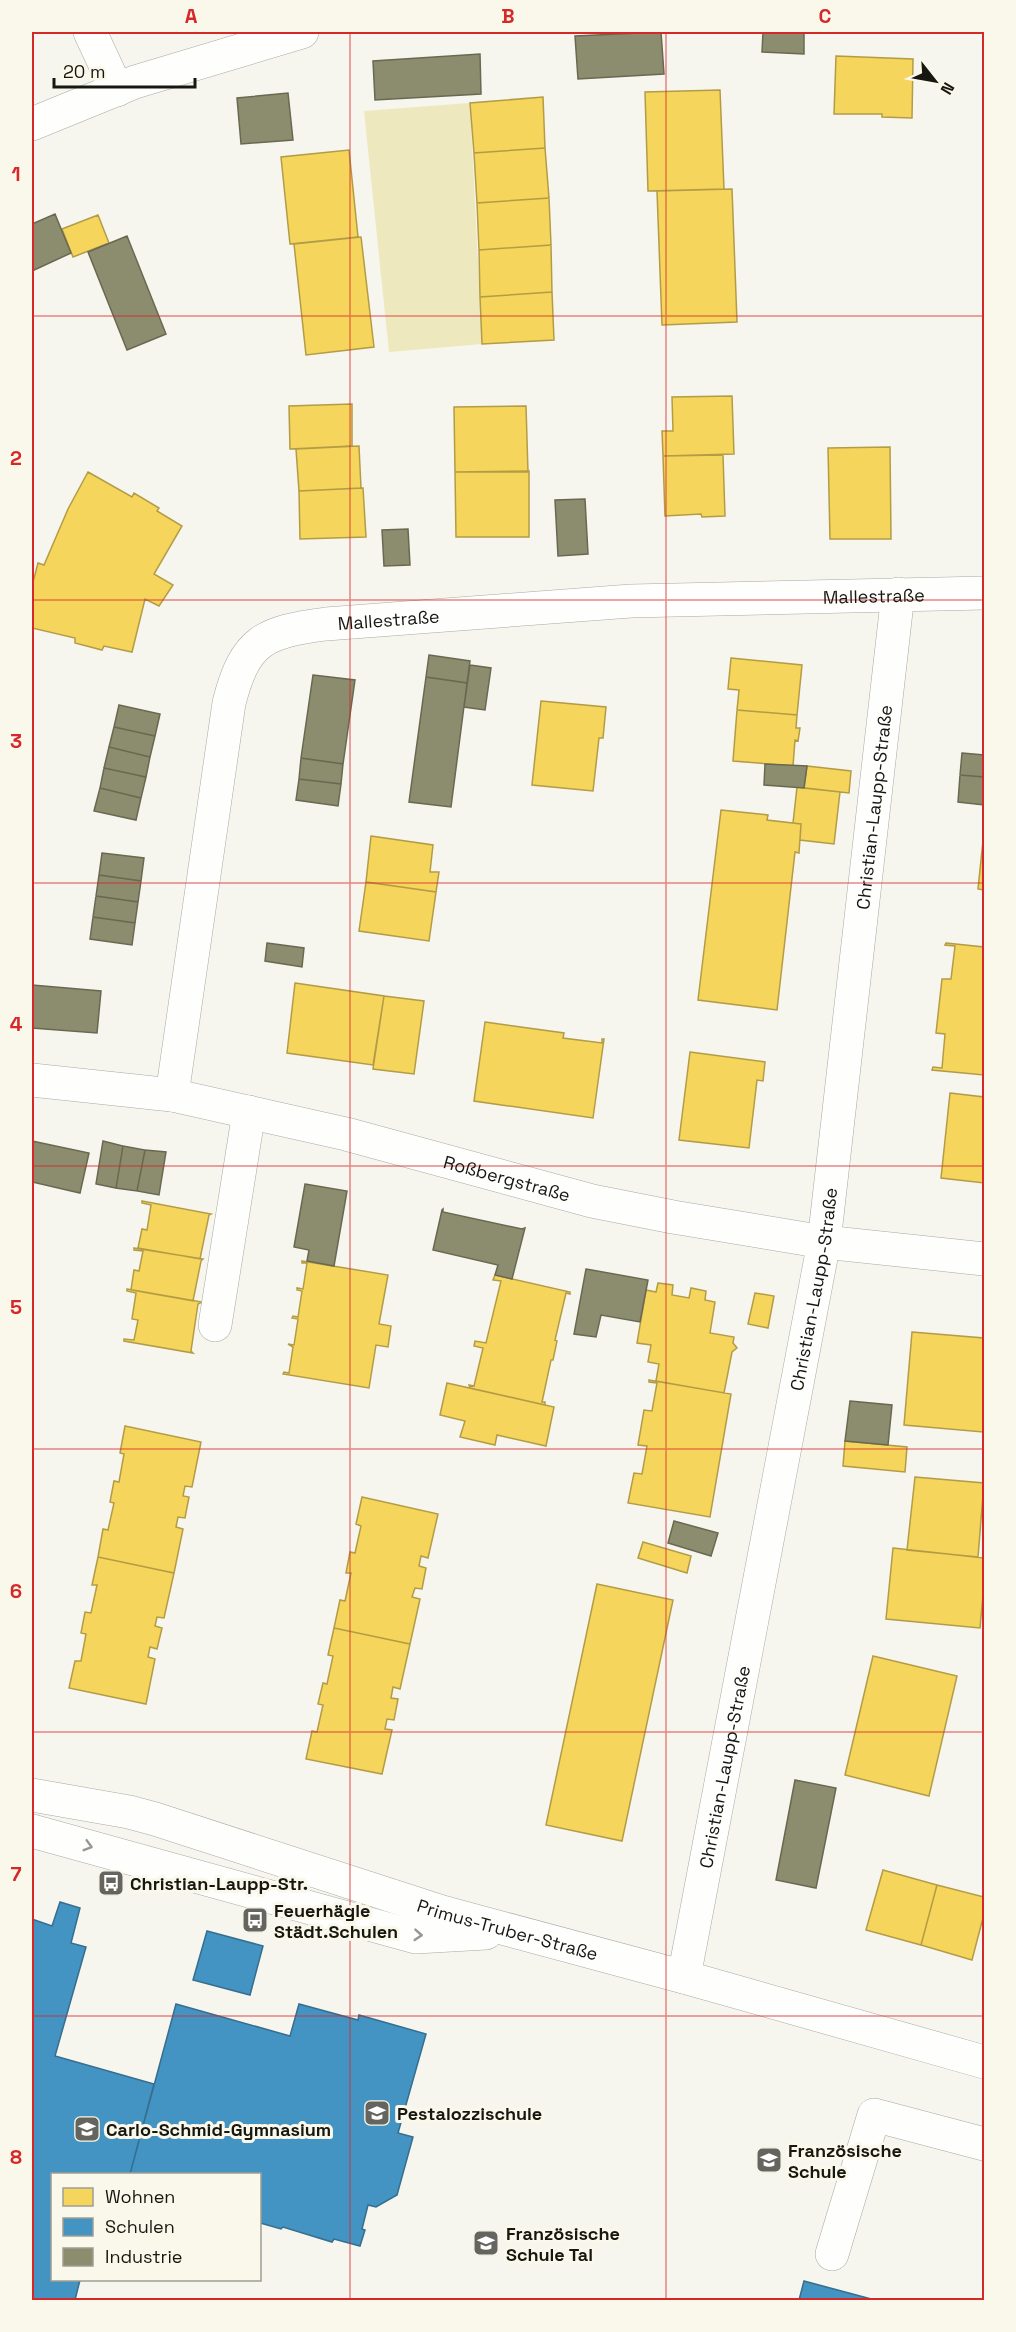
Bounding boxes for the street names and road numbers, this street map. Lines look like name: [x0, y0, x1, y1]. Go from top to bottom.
street label: Mallestraße: [823, 583, 925, 608]
street label: Mallestraße: [337, 604, 440, 635]
street label: Christian-Laupp-Straße: [851, 703, 897, 911]
street label: Roßbergstraße: [441, 1150, 573, 1206]
street label: Christian-Laupp-Straße: [784, 1186, 842, 1393]
street label: Christian-Laupp-Straße: [693, 1663, 755, 1870]
street label: Primus-Truber-Straße: [414, 1893, 601, 1965]

